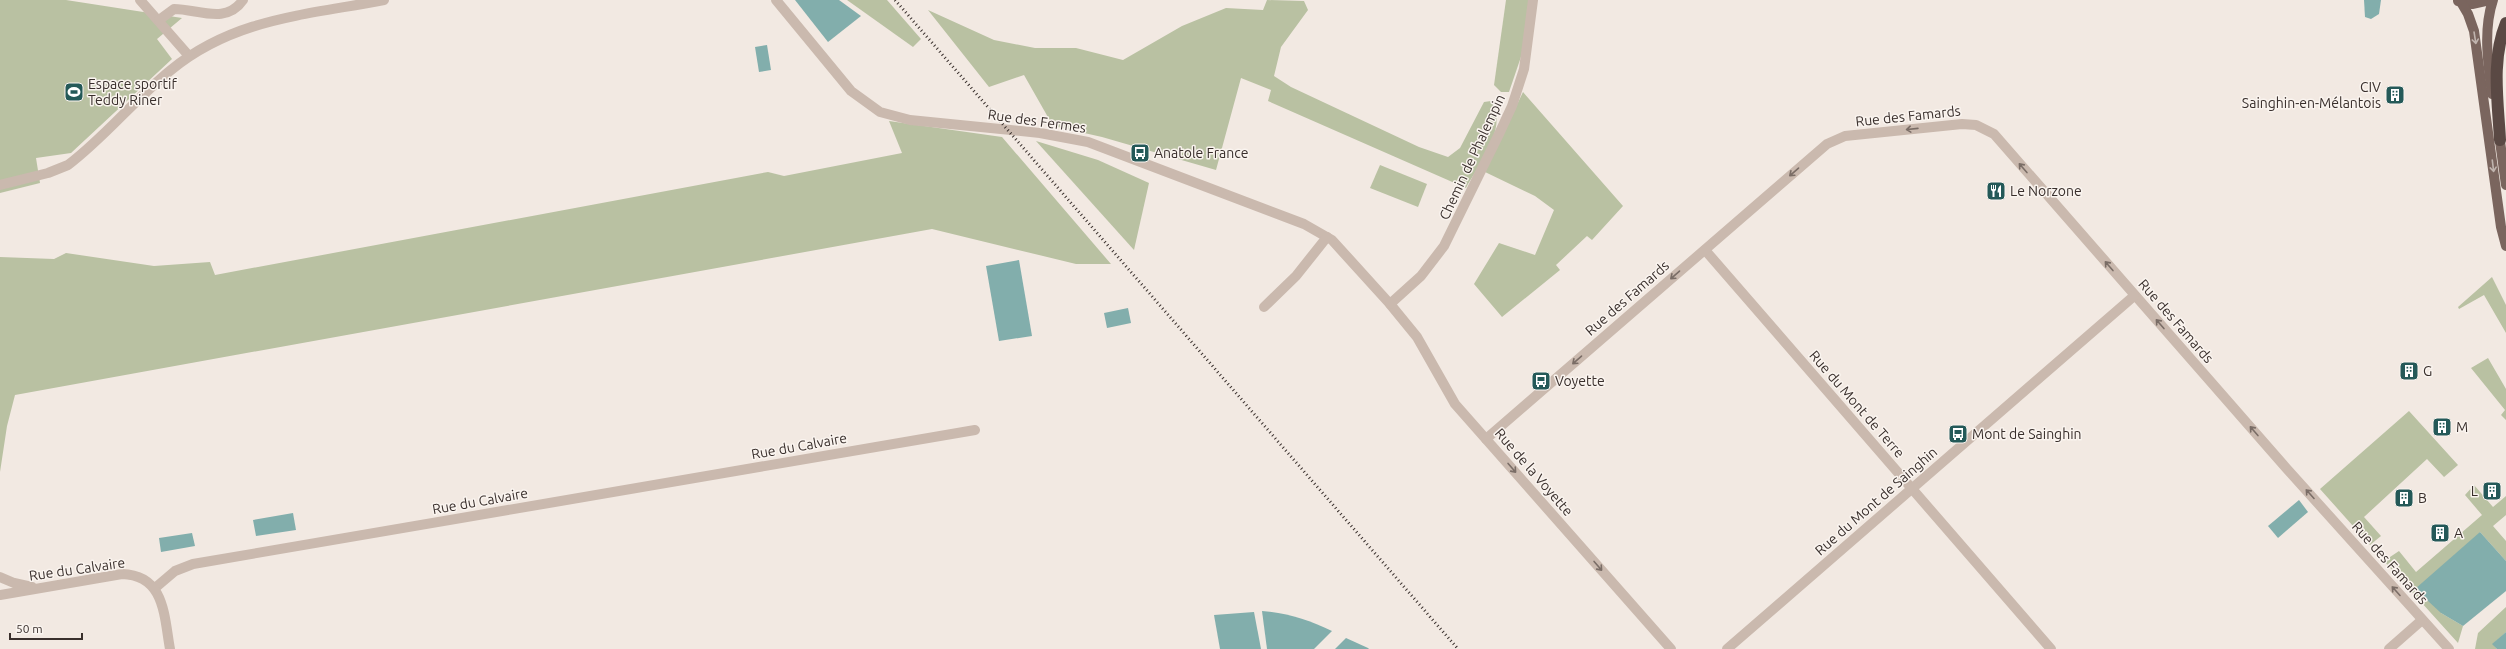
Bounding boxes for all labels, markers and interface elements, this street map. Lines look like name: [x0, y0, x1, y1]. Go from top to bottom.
one-way arrow: [2471, 31, 2479, 44]
place label: Espace sportif Teddy Riner: [88, 76, 177, 108]
place label: CIV Sainghin-en-Mélantois: [2242, 79, 2381, 111]
sports icon: Espace sportif Teddy Riner: [63, 81, 85, 103]
building icon: CIV Sainghin-en-Mélantois: [2384, 84, 2406, 106]
street label: Chemin de Phalempin: [1436, 92, 1508, 222]
street label: Rue des Famards: [1855, 103, 1961, 129]
street label: Rue des Fermes: [987, 106, 1087, 136]
one-way arrow: [1906, 126, 1919, 133]
bus stop icon: Anatole France: [1129, 142, 1151, 164]
place label: Anatole France: [1154, 145, 1248, 161]
one-way arrow: [2489, 159, 2497, 172]
one-way arrow: [2019, 163, 2028, 173]
one-way arrow: [1789, 168, 1799, 177]
restaurant icon: Le Norzone: [1985, 180, 2007, 202]
place label: Le Norzone: [2010, 183, 2082, 199]
street label: Rue des Famards: [1582, 257, 1672, 339]
one-way arrow: [2104, 261, 2113, 271]
one-way arrow: [1670, 271, 1681, 280]
street label: Rue des Famards: [2135, 276, 2217, 366]
one-way arrow: [2155, 319, 2164, 329]
street label: Rue du Mont de Terre: [1806, 347, 1908, 461]
one-way arrow: [1572, 356, 1582, 365]
building icon: G: [2398, 360, 2420, 382]
place label: G: [2423, 363, 2432, 379]
bus stop icon: Voyette: [1530, 370, 1552, 392]
place label: Voyette: [1555, 373, 1605, 389]
building icon: M: [2431, 416, 2453, 438]
place label: M: [2456, 419, 2468, 435]
bus stop icon: Mont de Sainghin: [1947, 423, 1969, 445]
street label: Rue de la Voyette: [1492, 425, 1576, 519]
place label: Mont de Sainghin: [1972, 426, 2082, 442]
one-way arrow: [2249, 426, 2258, 436]
street label: Rue du Calvaire: [750, 430, 848, 462]
street label: Rue du Mont de Sainghin: [1812, 444, 1940, 558]
one-way arrow: [1507, 463, 1516, 473]
building icon: L: [2481, 480, 2503, 502]
place label: L: [2471, 483, 2478, 499]
street label: Rue du Calvaire: [431, 485, 529, 517]
building icon: B: [2393, 487, 2415, 509]
one-way arrow: [2305, 489, 2314, 500]
place label: B: [2418, 490, 2427, 506]
street label: Rue des Famards: [2349, 518, 2431, 608]
building icon: A: [2429, 522, 2451, 544]
place label: A: [2454, 525, 2463, 541]
street label: Rue du Calvaire: [28, 554, 126, 584]
one-way arrow: [1593, 560, 1602, 571]
one-way arrow: [2392, 586, 2401, 596]
scale bar: [10, 615, 82, 641]
text: 50 m: [16, 622, 43, 635]

